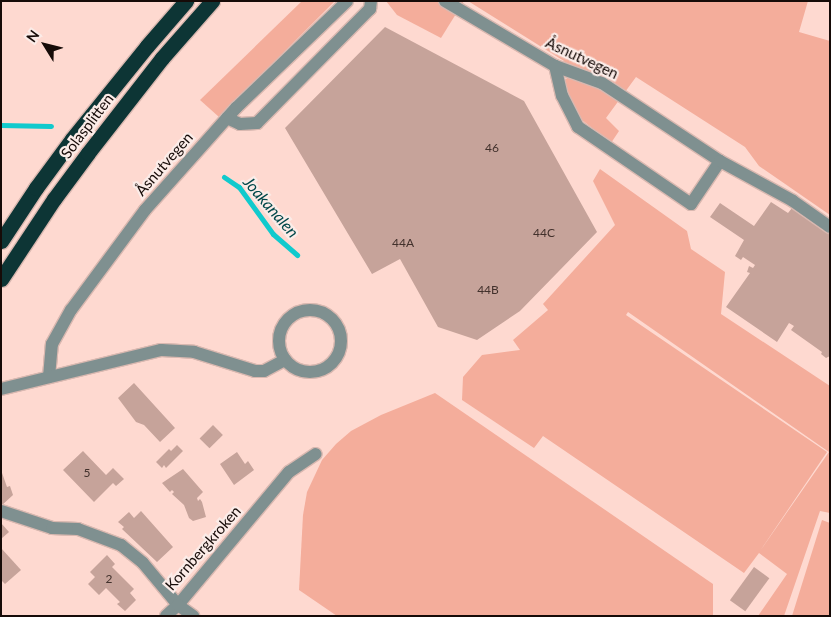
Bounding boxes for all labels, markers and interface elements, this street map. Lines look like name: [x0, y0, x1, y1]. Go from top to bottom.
north arrow: [20, 20, 70, 70]
text: N: [22, 27, 43, 45]
street label: Åsnutvegen: [543, 33, 621, 83]
street label: Solasplitten: [57, 90, 117, 162]
street label: Åsnutvegen: [132, 129, 196, 199]
house number: 46: [485, 141, 499, 155]
water label: Joakanalen: [239, 173, 303, 241]
house number: 44C: [533, 226, 555, 240]
house number: 44A: [392, 236, 414, 250]
house number: 44B: [477, 283, 499, 297]
house number: 5: [84, 466, 90, 480]
street label: Kornbergkroken: [161, 502, 245, 594]
house number: 2: [106, 572, 112, 586]

